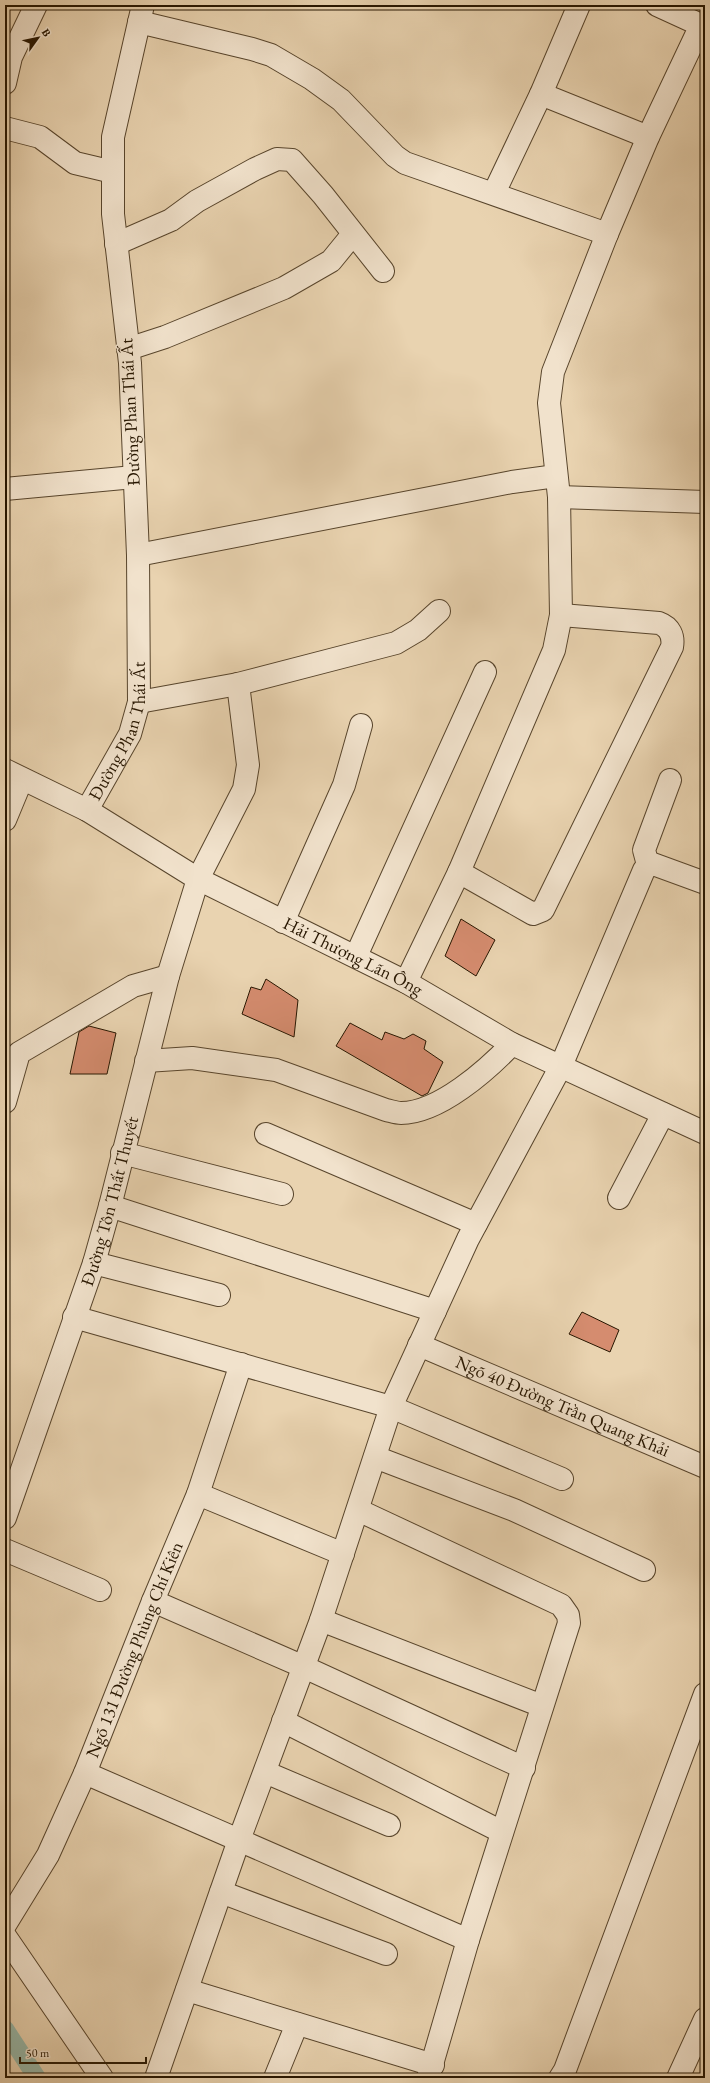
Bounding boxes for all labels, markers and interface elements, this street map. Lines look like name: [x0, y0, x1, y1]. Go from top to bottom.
north arrow: [18, 18, 58, 58]
text: B: [39, 26, 54, 39]
street label: Đường Phan Thái Ất: [114, 337, 145, 486]
street label: Đường Phan Thái Ất: [83, 661, 150, 804]
street label: Hải Thượng Lãn Ông: [280, 911, 427, 1000]
street label: Đường Tôn Thất Thuyết: [75, 1113, 143, 1289]
street label: Ngõ 40 Đường Trần Quang Khải: [452, 1350, 674, 1462]
street label: Ngõ 131 Đường Phùng Chí Kiên: [80, 1537, 188, 1761]
scale bar: [20, 2039, 146, 2065]
text: 50 m: [26, 2045, 50, 2061]

